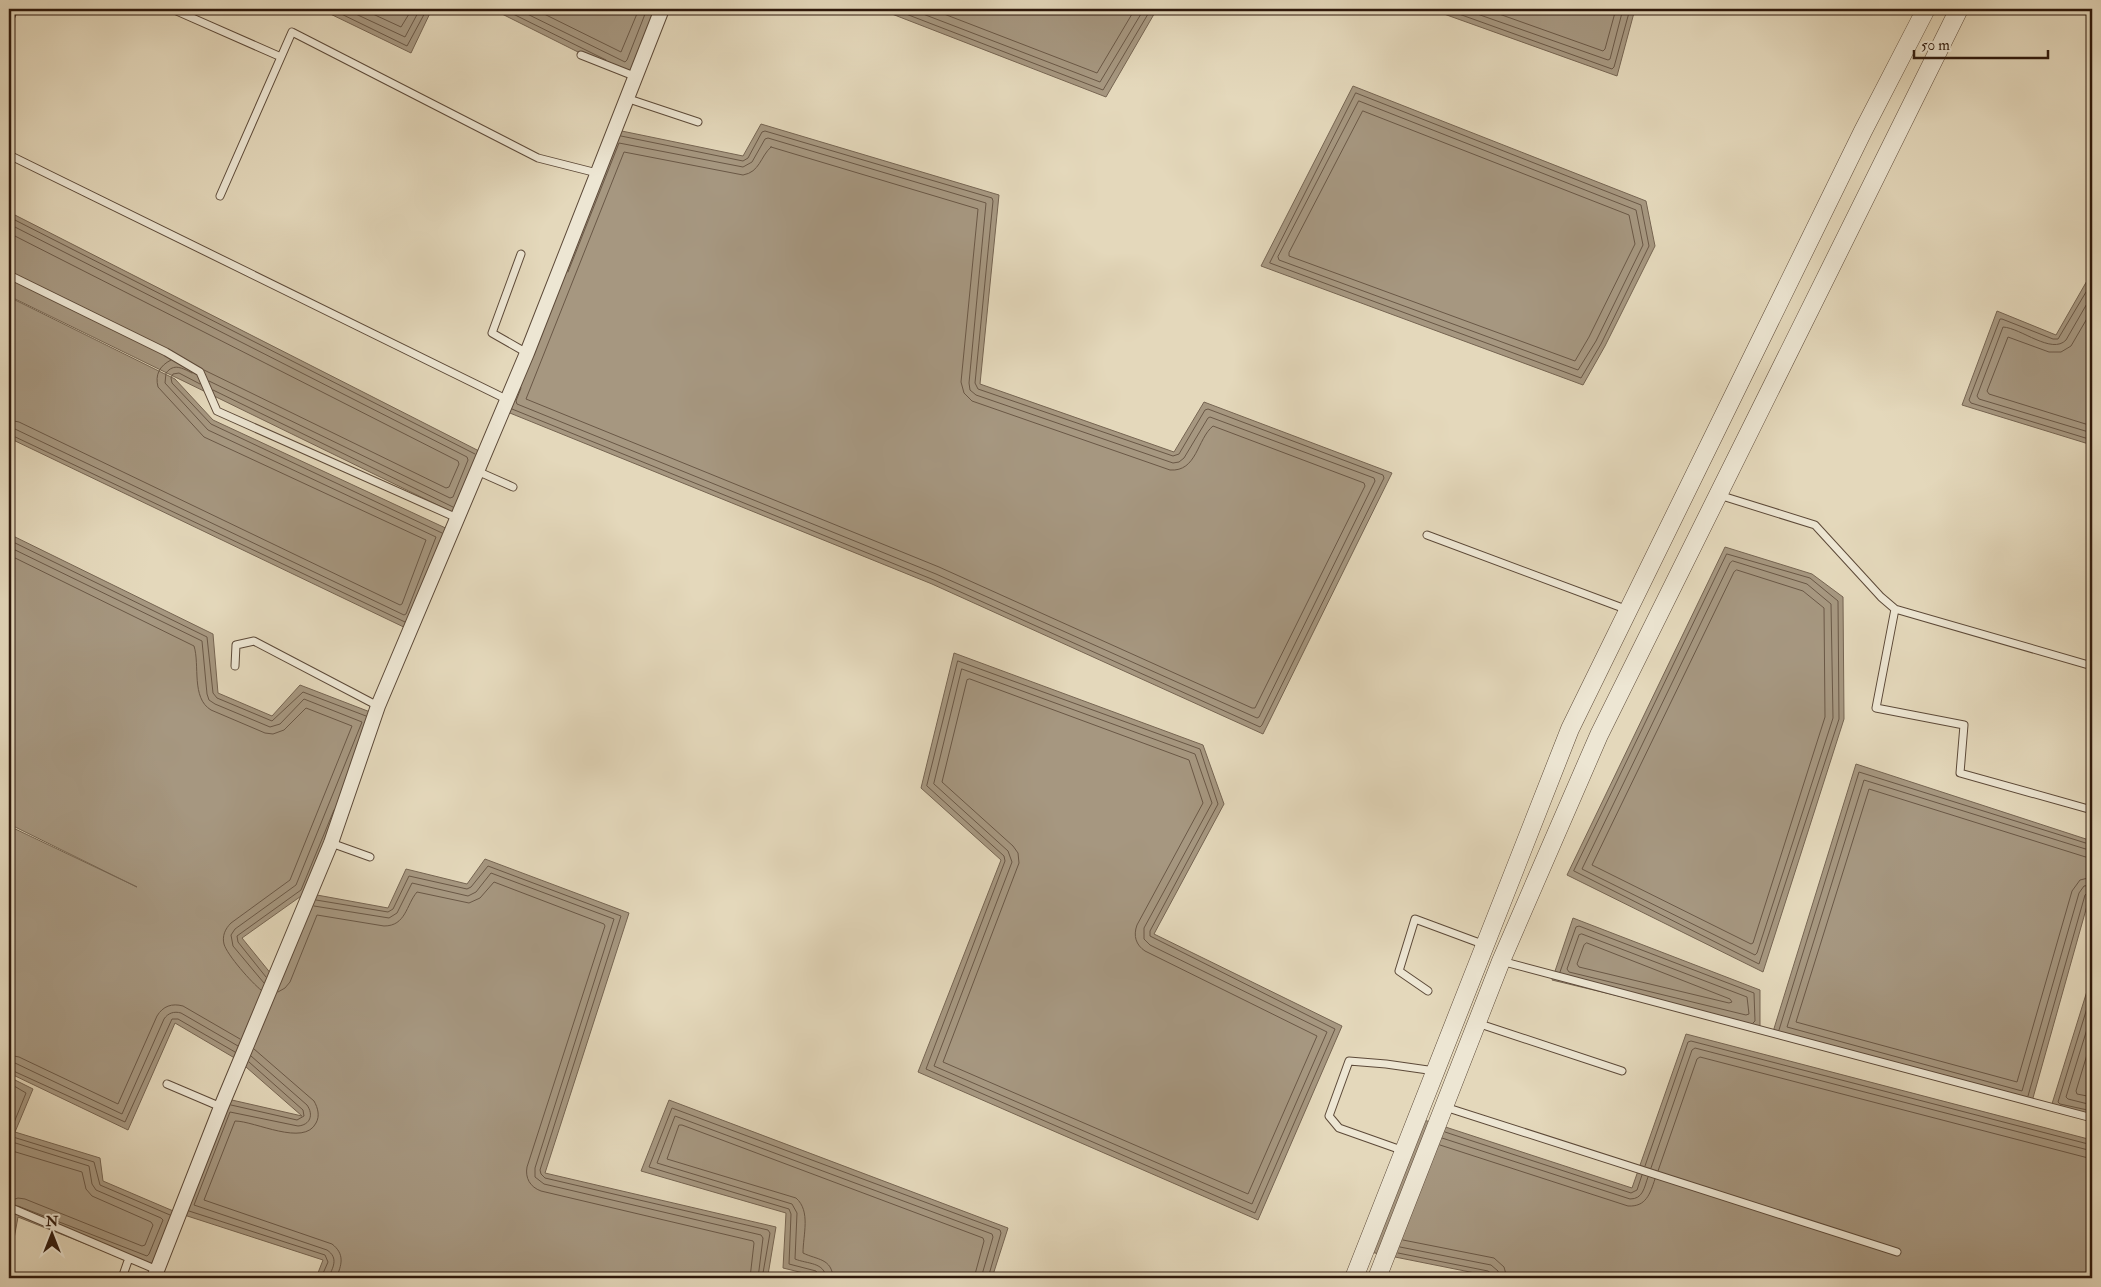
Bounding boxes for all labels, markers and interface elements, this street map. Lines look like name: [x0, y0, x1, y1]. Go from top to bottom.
scale bar: [1914, 28, 2047, 60]
text: 50 m: [1921, 36, 1950, 55]
north arrow: [28, 1210, 78, 1260]
text: N: [45, 1213, 59, 1230]

